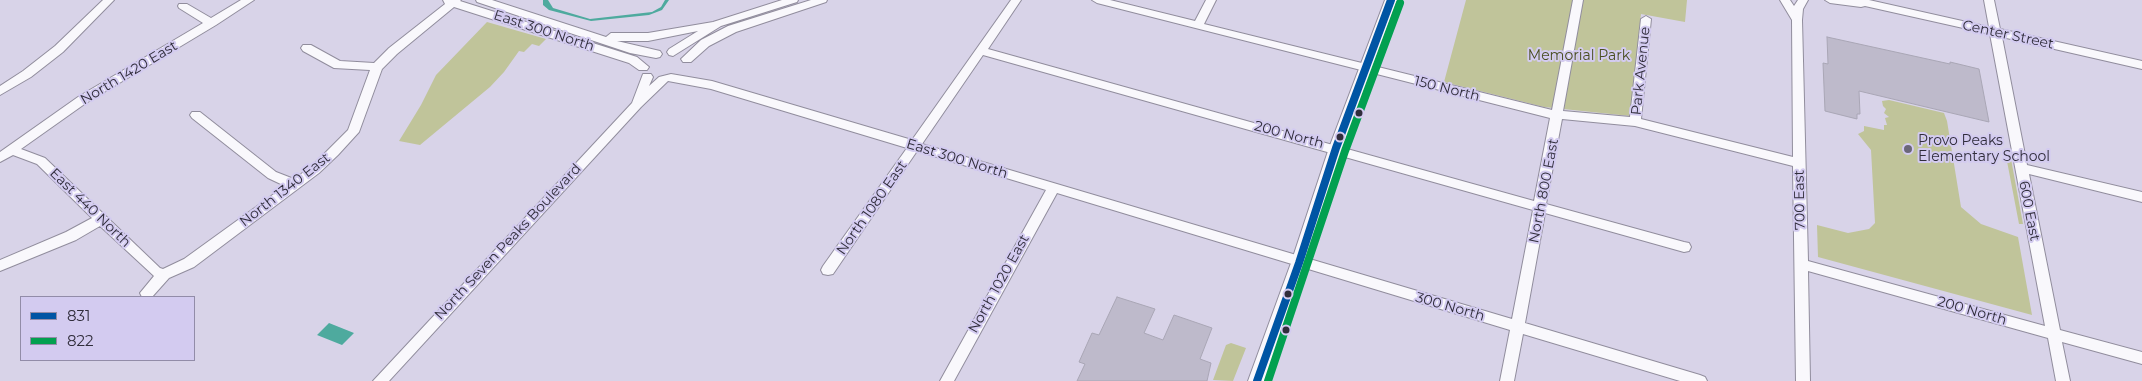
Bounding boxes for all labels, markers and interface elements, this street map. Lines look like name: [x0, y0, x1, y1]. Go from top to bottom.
street label: East 300 North: [492, 7, 596, 55]
street label: Center Street: [1961, 17, 2055, 53]
street label: Park Avenue: [1628, 26, 1654, 116]
street label: North 1420 East: [78, 37, 180, 109]
park label: Memorial Park: [1528, 48, 1630, 64]
street label: 150 North: [1412, 73, 1482, 105]
unlabelled marker: [1354, 108, 1364, 118]
street label: 200 North: [1252, 118, 1326, 152]
unlabelled marker: [1335, 132, 1345, 142]
place label: Provo Peaks Elementary School: [1918, 133, 2050, 166]
street label: East 300 North: [904, 136, 1010, 182]
street label: North 800 East: [1526, 137, 1562, 245]
marker: Provo Peaks Elementary School: [1902, 143, 1914, 155]
street label: North 1340 East: [236, 150, 334, 230]
street label: North 1080 East: [833, 158, 911, 258]
street label: North Seven Peaks Boulevard: [431, 161, 585, 323]
street label: East 440 North: [46, 165, 134, 251]
street label: 700 East: [1791, 170, 1809, 230]
street label: 600 East: [2015, 180, 2043, 242]
street label: North 1020 East: [965, 232, 1033, 336]
unlabelled marker: [1283, 289, 1293, 299]
street label: 300 North: [1413, 289, 1487, 325]
street label: 200 North: [1935, 293, 2009, 329]
legend: [20, 296, 195, 361]
text: 831: [67, 306, 90, 325]
unlabelled marker: [1281, 325, 1291, 335]
text: 822: [67, 331, 94, 350]

